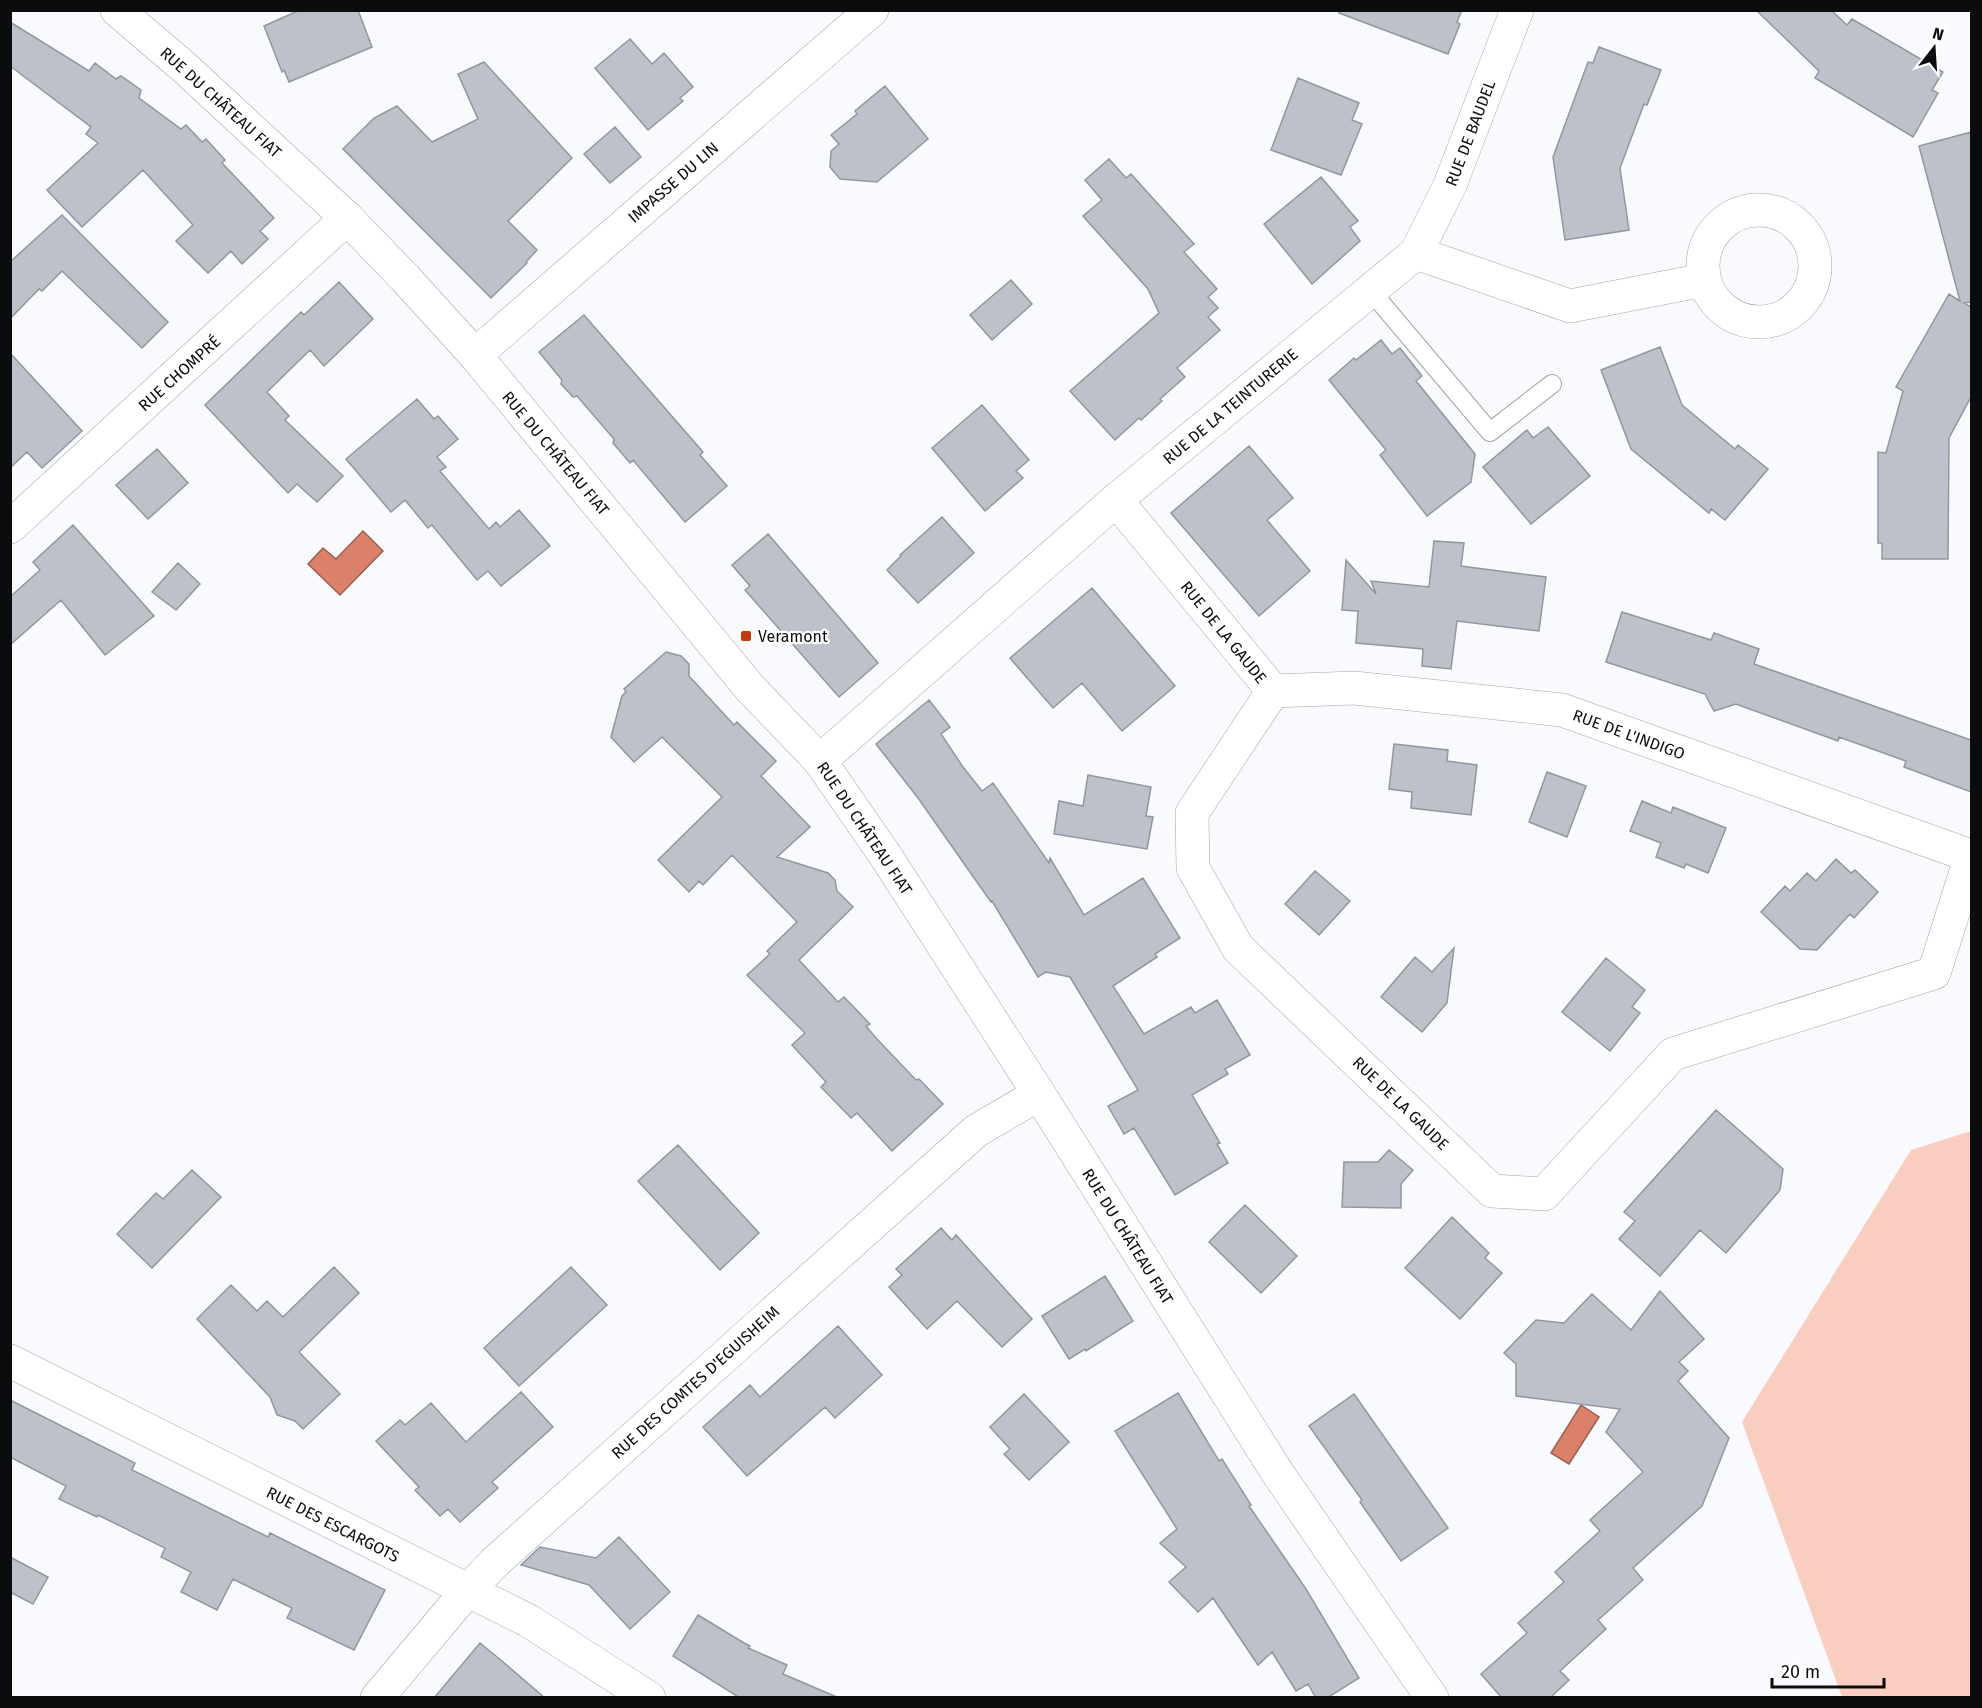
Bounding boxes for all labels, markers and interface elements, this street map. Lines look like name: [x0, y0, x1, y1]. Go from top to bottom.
north arrow: [1904, 18, 1964, 78]
text: N: [1930, 23, 1946, 45]
street label: RUE DU CHÂTEAU FIAT: [156, 42, 286, 162]
street label: RUE DE BAUDEL: [1442, 77, 1499, 189]
street label: IMPASSE DU LIN: [624, 138, 722, 227]
street label: RUE CHOMPRÉ: [134, 331, 224, 415]
street label: RUE DE LA TEINTURERIE: [1159, 344, 1302, 468]
street label: RUE DU CHÂTEAU FIAT: [498, 387, 614, 520]
street label: RUE DE LA GAUDE: [1177, 577, 1271, 687]
place label: Veramont: [758, 627, 828, 646]
marker: Veramont: [739, 629, 753, 643]
street label: RUE DE L'INDIGO: [1570, 705, 1687, 764]
street label: RUE DU CHÂTEAU FIAT: [813, 758, 917, 899]
street label: RUE DE LA GAUDE: [1349, 1053, 1453, 1154]
street label: RUE DU CHÂTEAU FIAT: [1078, 1164, 1178, 1308]
street label: RUE DES COMTES D'EGUISHEIM: [608, 1302, 783, 1463]
street label: RUE DES ESCARGOTS: [263, 1483, 403, 1566]
scale bar: [1772, 1651, 1884, 1689]
text: 20 m: [1781, 1661, 1820, 1683]

